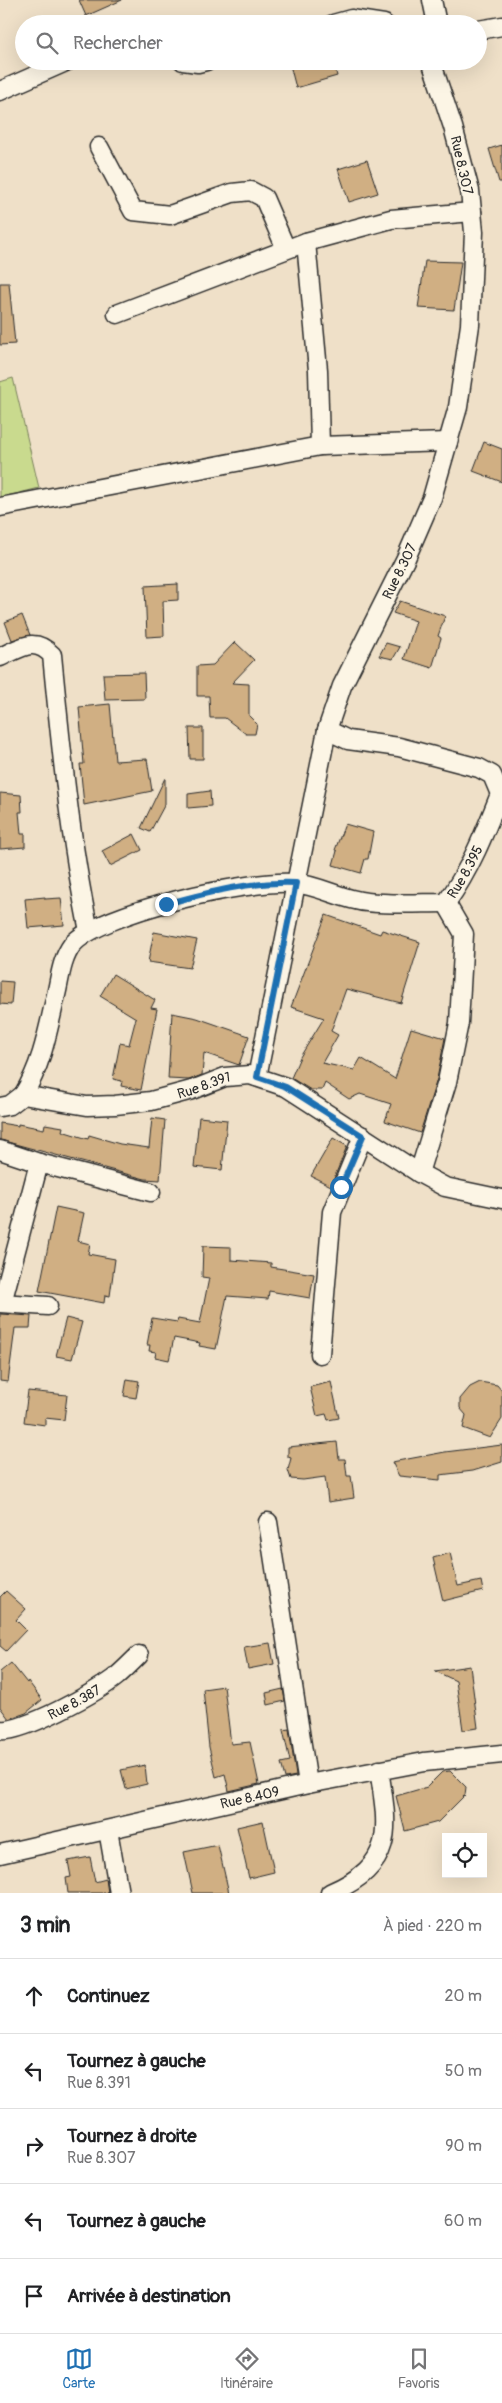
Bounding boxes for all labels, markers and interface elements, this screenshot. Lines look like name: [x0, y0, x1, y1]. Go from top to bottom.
search box: [15, 15, 487, 70]
icon: search: [33, 29, 61, 57]
text: Rechercher: [73, 31, 163, 55]
street label: Rue 8.307: [446, 134, 477, 197]
street label: Rue 8.307: [379, 540, 421, 602]
street label: Rue 8.395: [444, 843, 486, 902]
route end: [155, 893, 178, 916]
street label: Rue 8.391: [175, 1069, 231, 1103]
route start: [330, 1176, 353, 1199]
street label: Rue 8.387: [45, 1681, 105, 1724]
street label: Rue 8.409: [219, 1783, 281, 1813]
map controls: [442, 1833, 487, 1878]
button: locate: [442, 1833, 487, 1878]
text: 3 min: [20, 1912, 70, 1939]
text: À pied · 220 m: [383, 1916, 482, 1936]
icon: ahead: [20, 1982, 48, 2010]
text: Continuez: [67, 1984, 150, 2008]
text: 20 m: [444, 1986, 482, 2006]
text: Tournez à gauche: [67, 2049, 206, 2073]
icon: left: [20, 2057, 48, 2085]
text: 50 m: [445, 2061, 482, 2081]
text: Rue 8.391: [67, 2073, 131, 2093]
text: Tournez à droite: [67, 2124, 197, 2148]
icon: right: [20, 2132, 48, 2160]
text: 90 m: [445, 2136, 482, 2156]
text: Rue 8.307: [67, 2148, 136, 2168]
icon: left: [20, 2207, 48, 2235]
text: Tournez à gauche: [67, 2209, 206, 2233]
text: 60 m: [444, 2211, 482, 2231]
icon: arrive: [20, 2282, 48, 2310]
text: Arrivée à destination: [67, 2284, 231, 2308]
tab: Carte: [62, 2345, 95, 2392]
tab: Itinéraire: [220, 2345, 273, 2392]
tab: Favoris: [398, 2345, 440, 2392]

